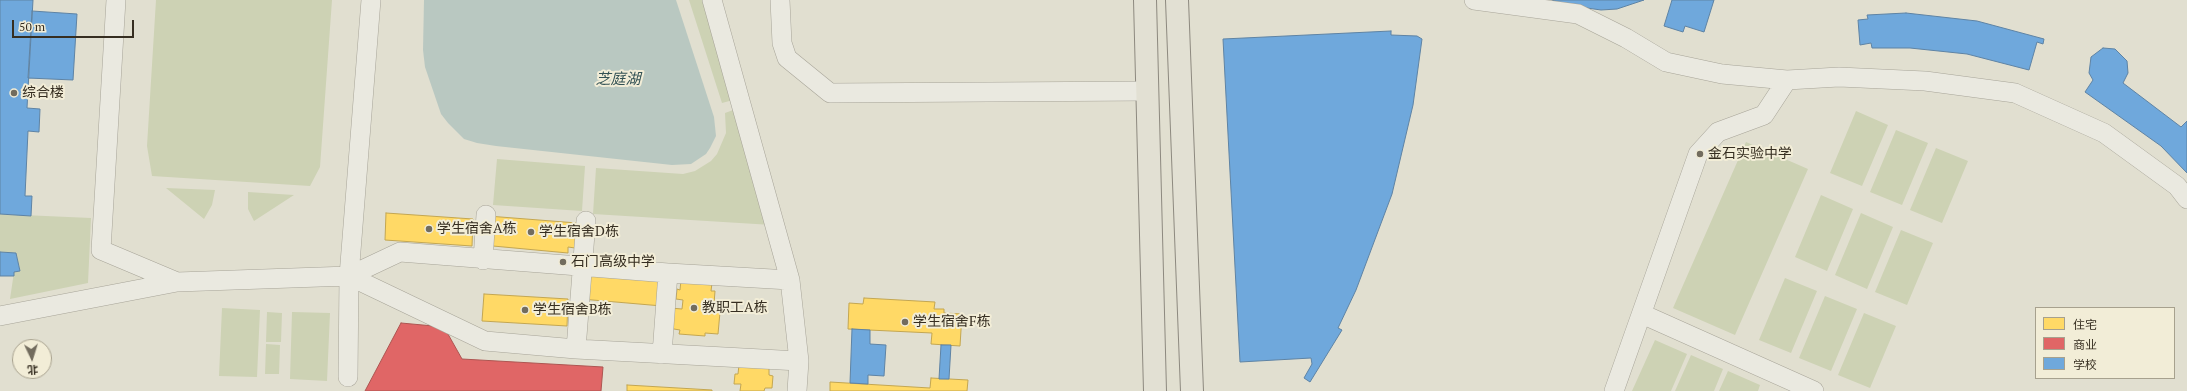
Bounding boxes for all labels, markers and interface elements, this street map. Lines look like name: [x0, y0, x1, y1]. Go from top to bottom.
scale bar: [14, 12, 136, 38]
text: 50 m: [19, 19, 45, 34]
water label: 芝庭湖: [596, 71, 640, 89]
place label: 综合楼: [22, 85, 64, 101]
marker: 综合楼: [9, 88, 19, 98]
place label: 金石实验中学: [1708, 146, 1792, 162]
marker: 金石实验中学: [1695, 149, 1705, 159]
place label: 学生宿舍A栋: [437, 221, 517, 237]
marker: 学生宿舍A栋: [424, 224, 434, 234]
place label: 学生宿舍D栋: [539, 224, 619, 240]
marker: 学生宿舍D栋: [526, 227, 536, 237]
place label: 石门高级中学: [571, 254, 655, 270]
marker: 石门高级中学: [558, 257, 568, 267]
place label: 教职工A栋: [702, 300, 768, 316]
place label: 学生宿舍B栋: [533, 302, 612, 318]
marker: 教职工A栋: [689, 303, 699, 313]
marker: 学生宿舍B栋: [520, 305, 530, 315]
legend: [2035, 307, 2175, 379]
place label: 学生宿舍F栋: [913, 314, 991, 330]
marker: 学生宿舍F栋: [900, 317, 910, 327]
text: 住宅: [2073, 317, 2097, 332]
text: 商业: [2073, 337, 2097, 352]
north arrow: [12, 339, 52, 379]
text: 学校: [2073, 357, 2097, 372]
text: 北: [27, 363, 39, 377]

